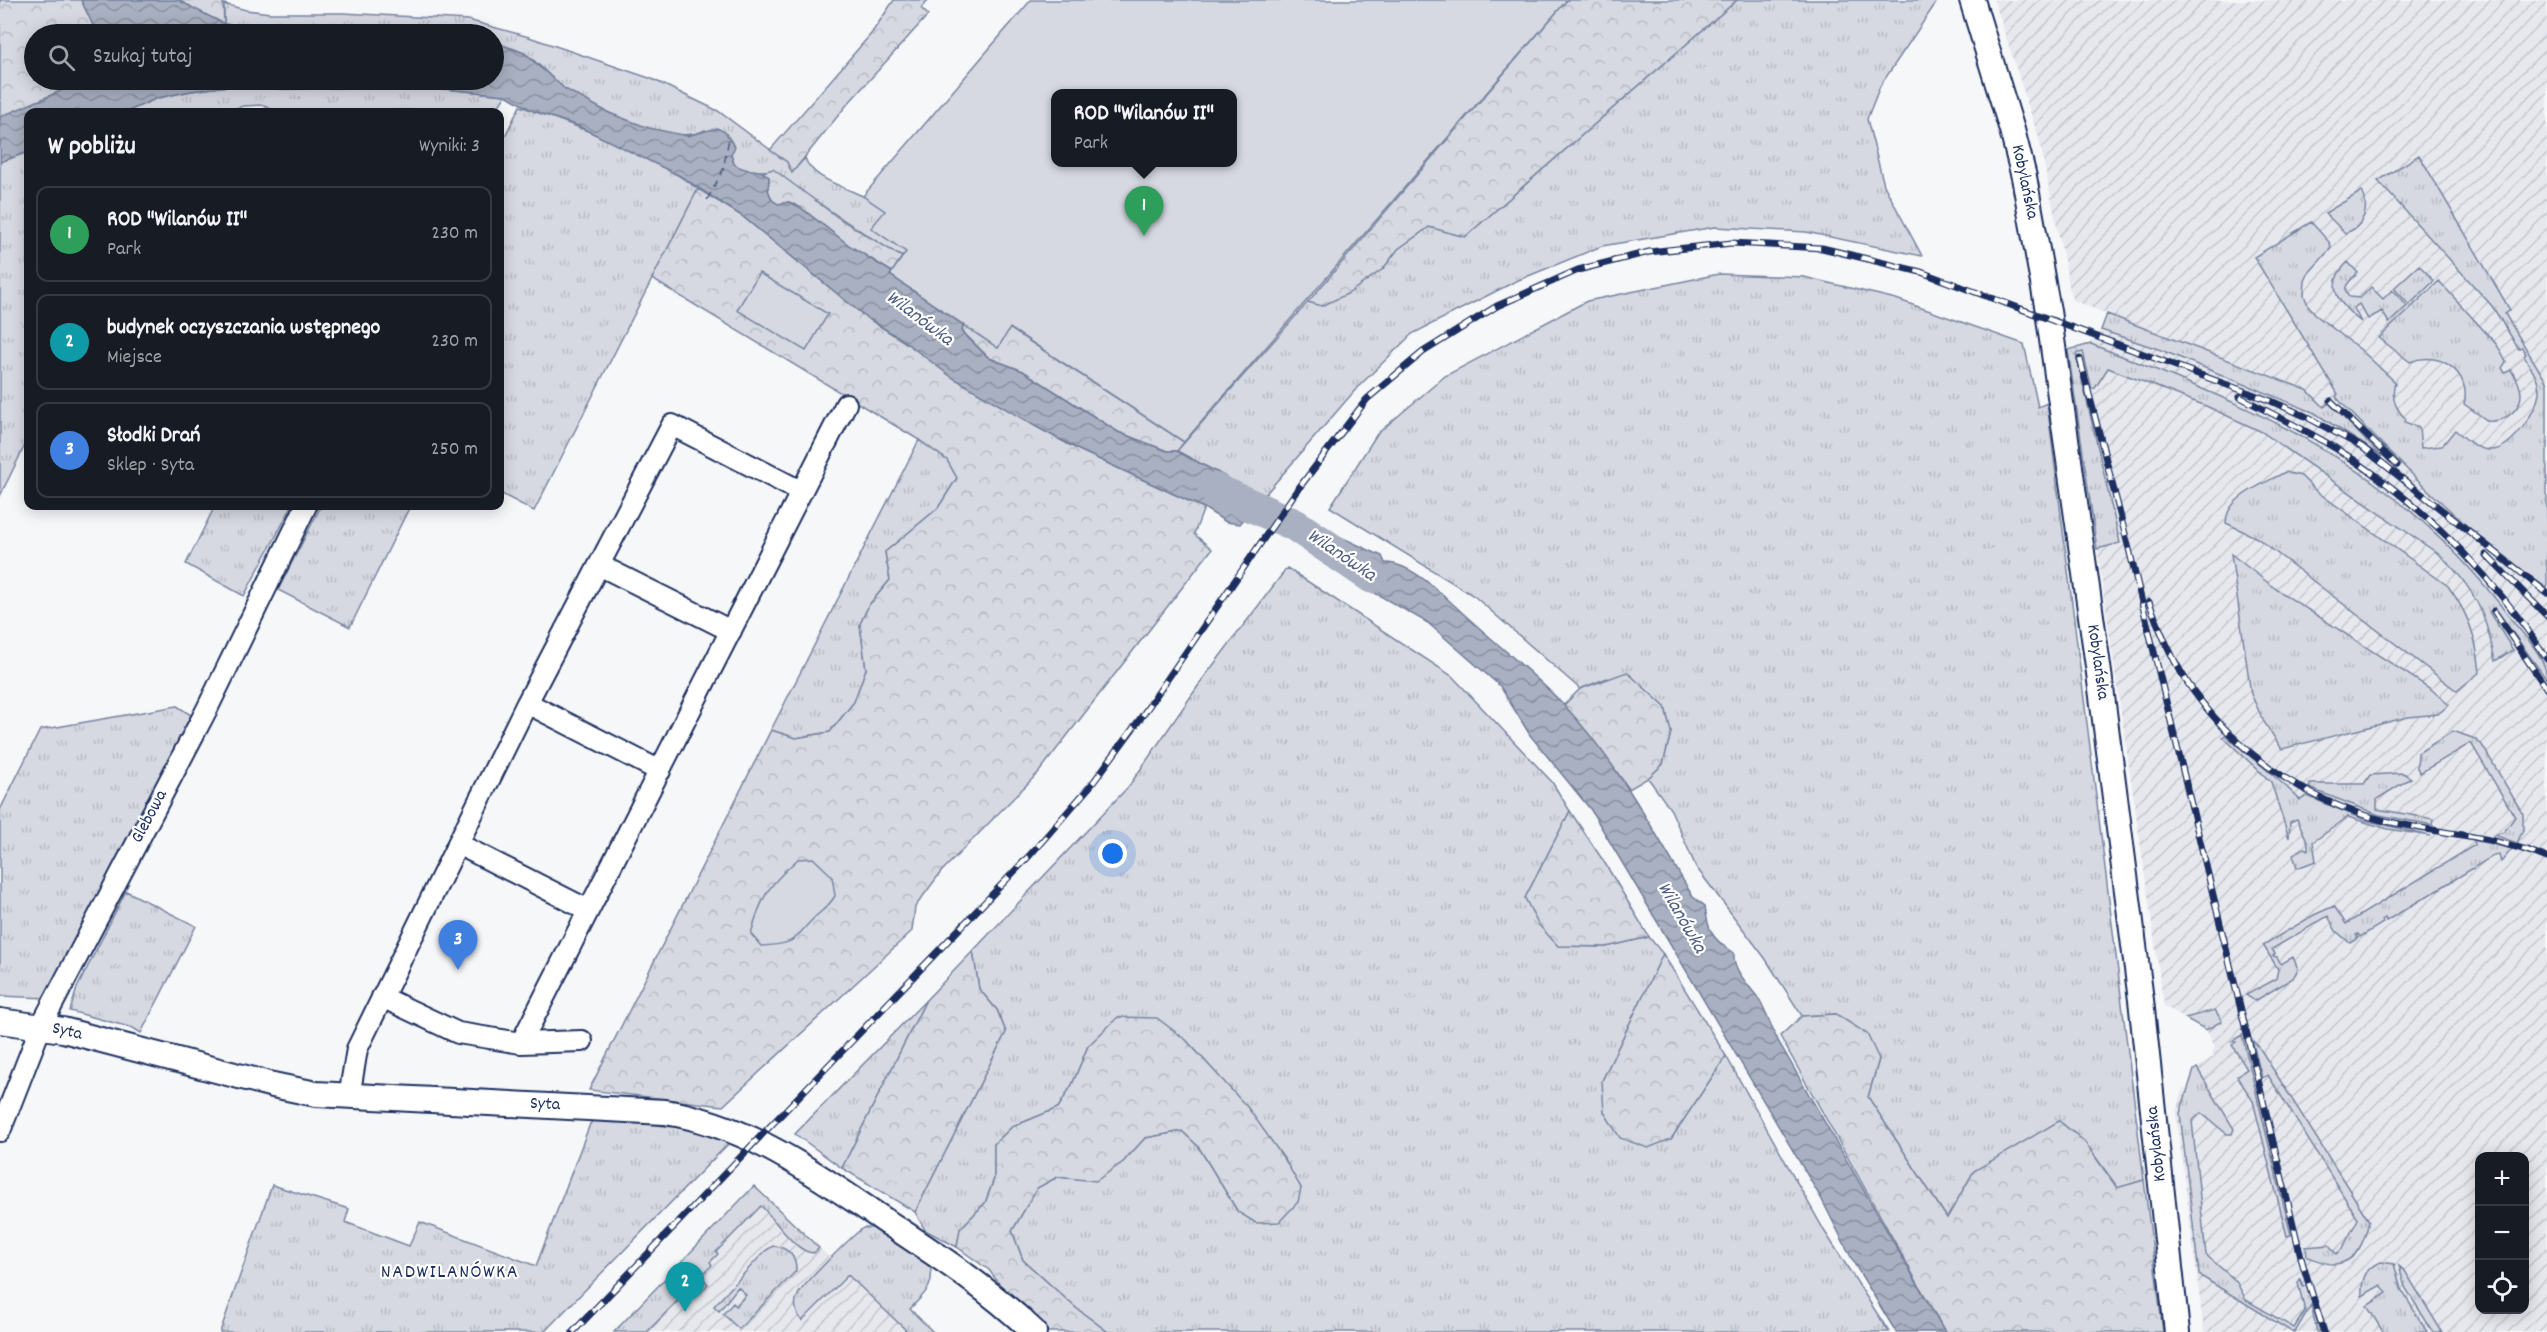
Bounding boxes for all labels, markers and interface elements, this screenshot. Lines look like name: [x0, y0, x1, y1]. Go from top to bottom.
search box: [24, 24, 504, 90]
icon: search: [45, 41, 78, 74]
text: Szukaj tutaj: [93, 42, 192, 73]
popup: [1051, 89, 1237, 167]
text: ROD "Wilanów II": [1074, 99, 1214, 130]
text: W pobliżu: [48, 129, 136, 166]
text: Park: [1074, 130, 1108, 158]
text: Wyniki: 3: [419, 133, 480, 161]
street label: Kobylańska: [2004, 142, 2044, 222]
pin: 1: [1124, 186, 1164, 236]
text: ROD "Wilanów II": [107, 205, 247, 236]
text: 1: [67, 220, 72, 248]
text: 230 m: [431, 220, 478, 248]
text: Park: [107, 236, 141, 264]
water label: Wilanówka: [879, 284, 960, 355]
text: budynek oczyszczania wstępnego: [107, 313, 380, 344]
text: 2: [65, 328, 74, 356]
text: 230 m: [431, 328, 478, 356]
text: Miejsce: [107, 344, 162, 372]
text: Słodki Drań: [107, 421, 200, 452]
text: 3: [65, 436, 74, 464]
text: 250 m: [431, 436, 478, 464]
text: Sklep · Syta: [107, 452, 194, 480]
water label: Wilanówka: [1301, 523, 1382, 590]
street label: Kobylańska: [2079, 623, 2115, 702]
street label: Glebowa: [126, 785, 175, 848]
your location: [1098, 839, 1127, 868]
water label: Wilanówka: [1649, 877, 1713, 960]
pin: 3: [438, 920, 478, 970]
street label: Syta: [49, 1016, 85, 1048]
street label: Syta: [529, 1092, 561, 1118]
street label: Kobylańska: [2141, 1104, 2173, 1183]
map controls: [2475, 1152, 2529, 1314]
button: +: [2475, 1152, 2529, 1206]
button: −: [2475, 1206, 2529, 1260]
district label: NADWILANÓWKA: [381, 1259, 519, 1287]
button: locate: [2475, 1260, 2529, 1314]
pin: 2: [666, 1262, 704, 1312]

